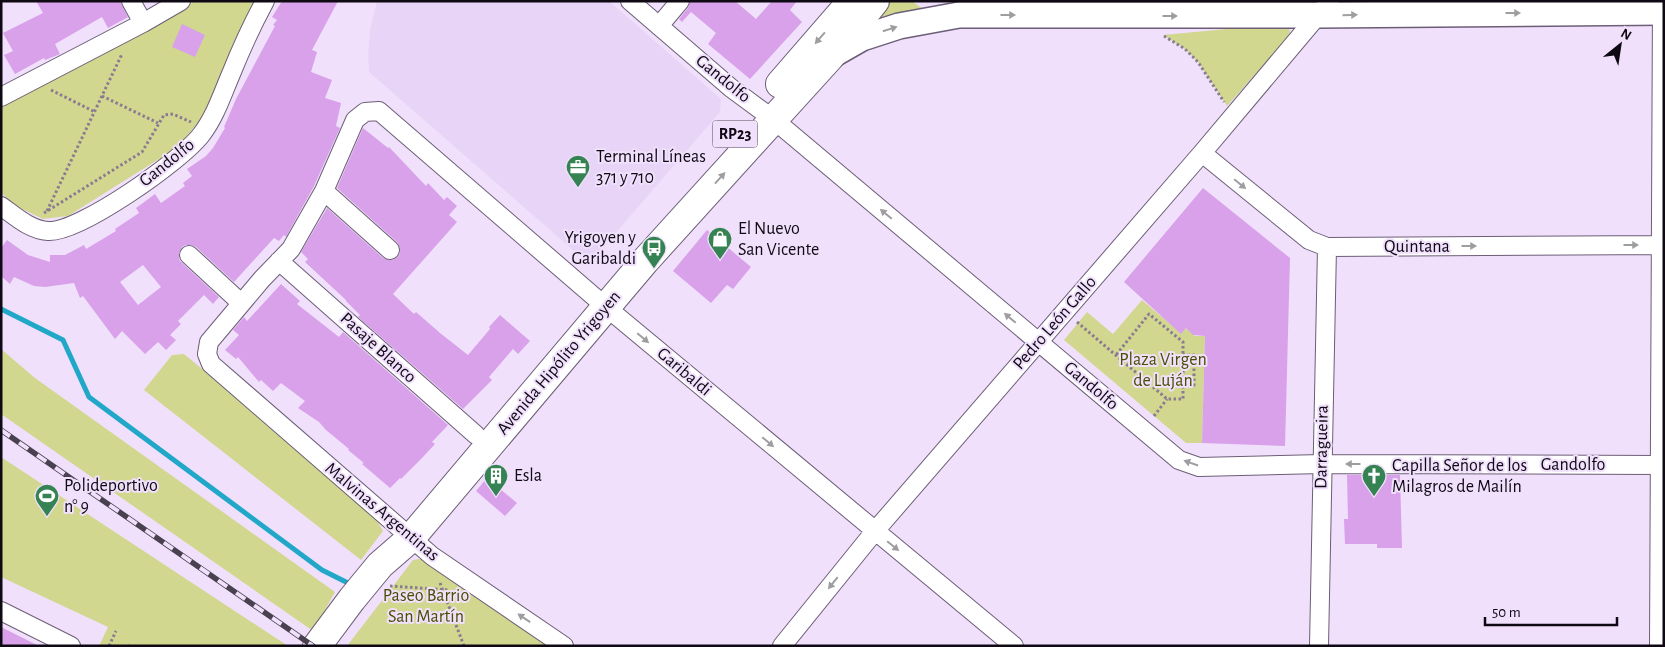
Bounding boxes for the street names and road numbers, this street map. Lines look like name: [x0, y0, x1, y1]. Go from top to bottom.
street label: Gandolfo: [692, 52, 754, 106]
road number: RP23: [712, 120, 758, 148]
street label: Gandolfo: [136, 136, 198, 190]
street label: Quintana: [1384, 238, 1450, 256]
street label: Pedro León Gallo: [1010, 273, 1100, 373]
street label: Avenida Hipólito Yrigoyen: [494, 288, 624, 438]
street label: Pasaje Blanco: [336, 309, 420, 387]
street label: Garibaldi: [653, 344, 715, 400]
street label: Gandolfo: [1060, 358, 1122, 414]
street label: Darragueira: [1312, 405, 1332, 489]
street label: Gandolfo: [1541, 456, 1605, 474]
street label: Malvinas Argentinas: [322, 459, 442, 565]

